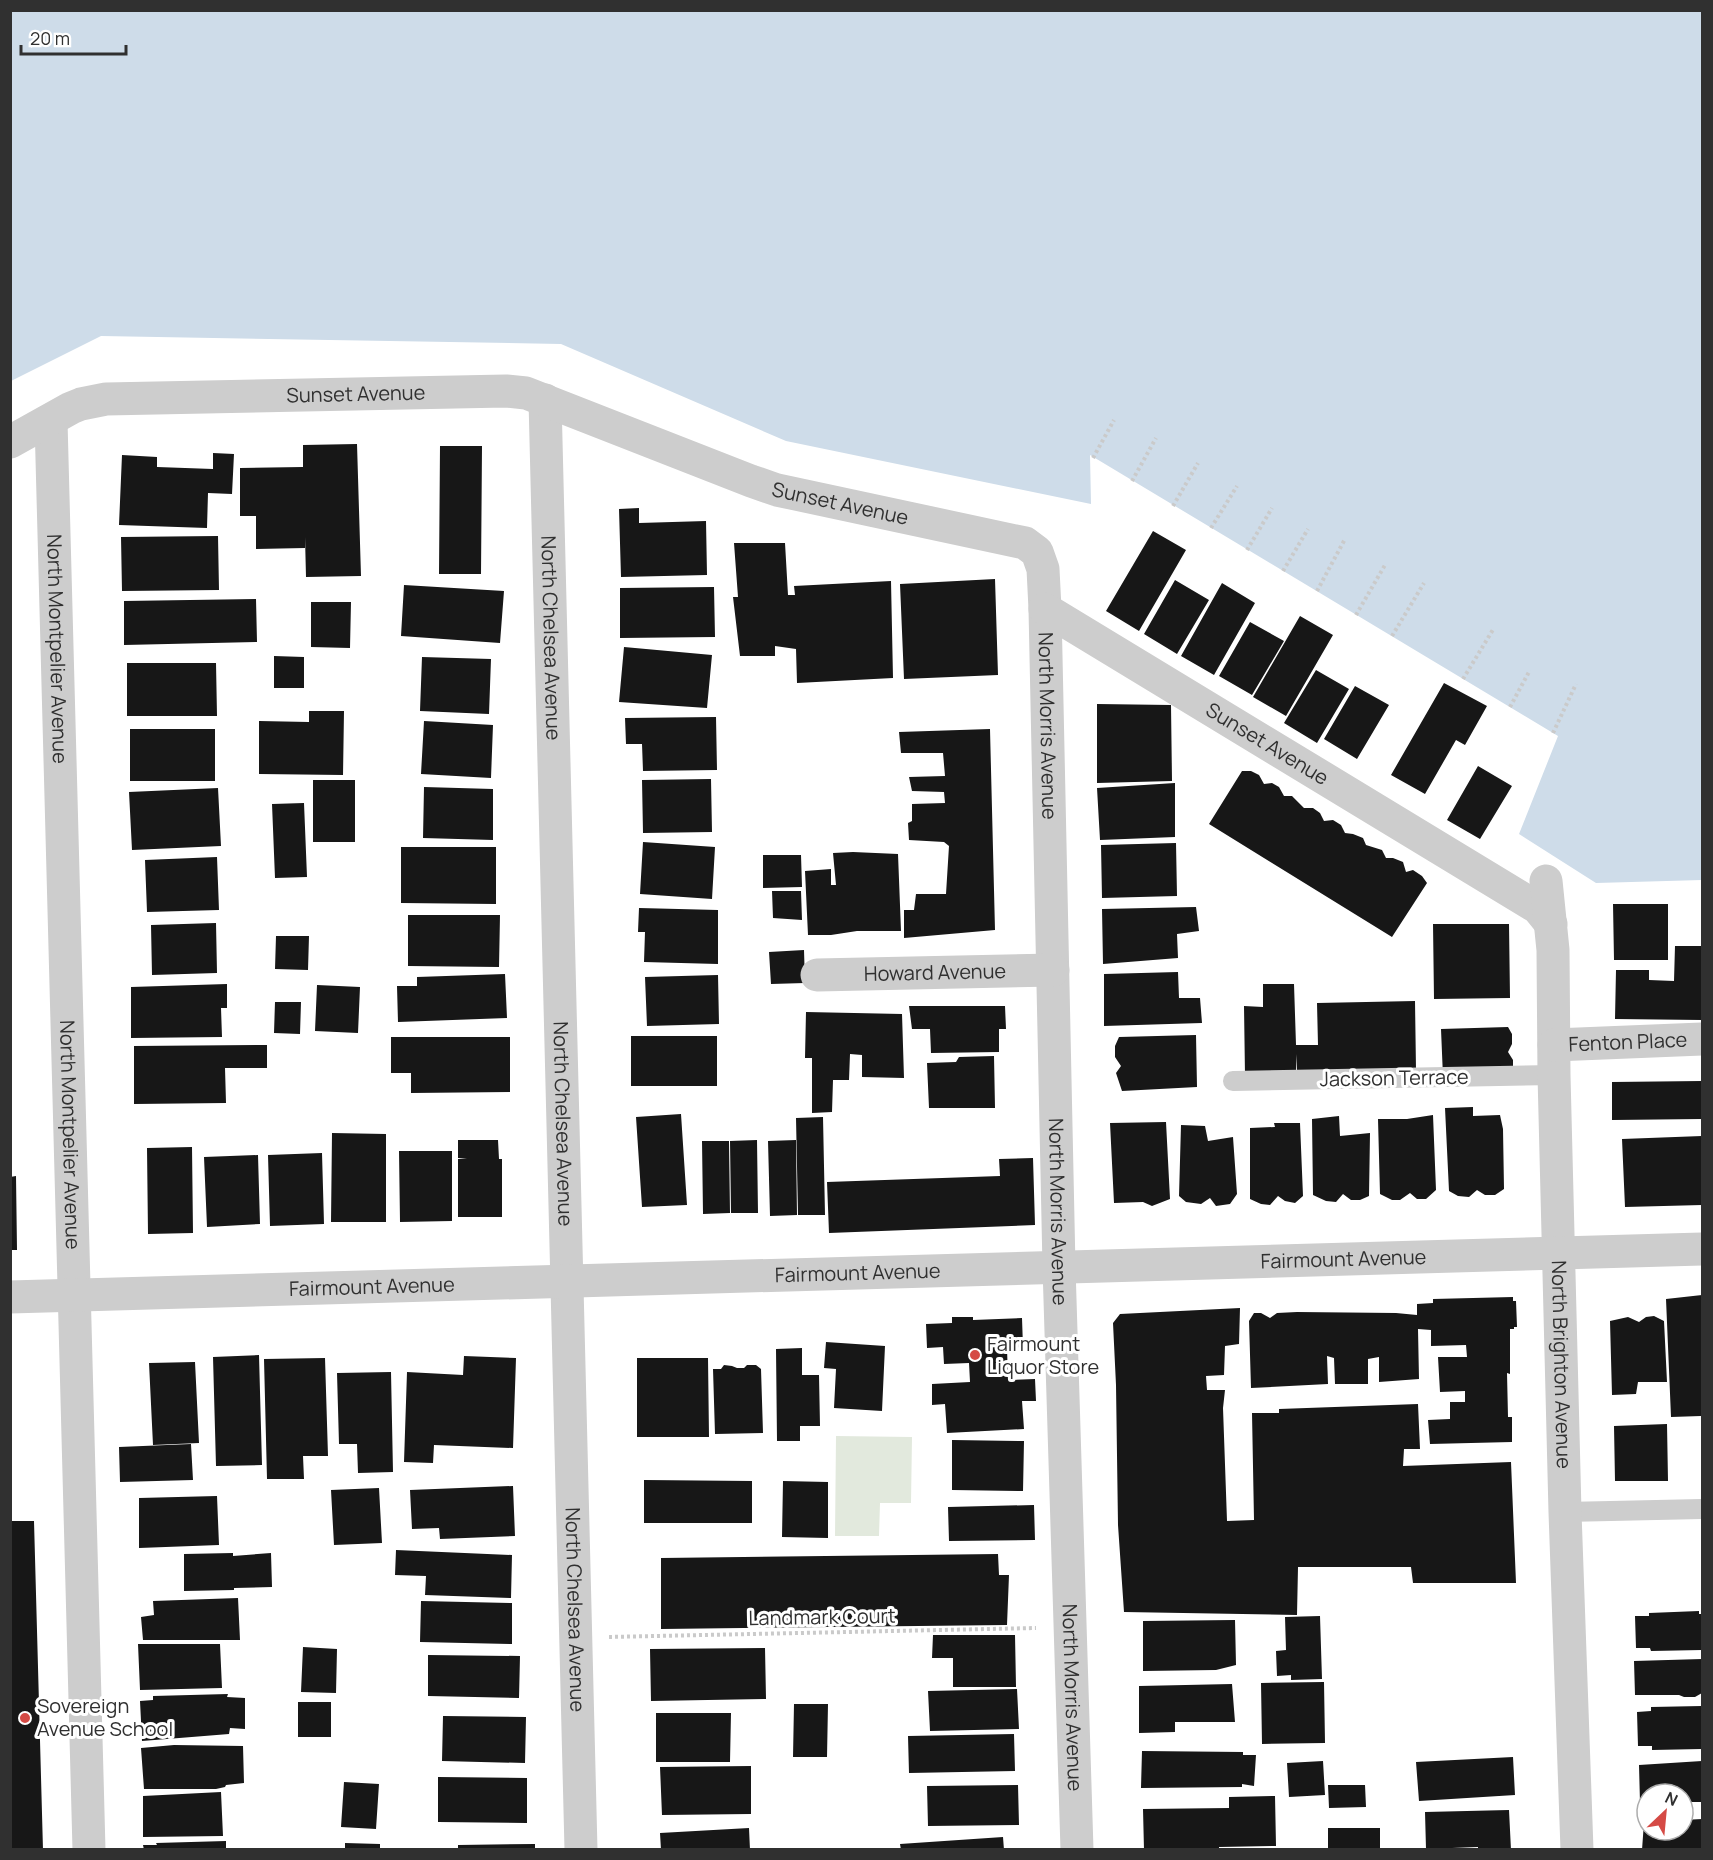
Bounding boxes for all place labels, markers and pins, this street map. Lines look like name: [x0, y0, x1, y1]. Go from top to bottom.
place label: Fairmount Liquor Store: [987, 1330, 1099, 1380]
marker: Fairmount Liquor Store: [968, 1348, 982, 1362]
place label: Sovereign Avenue School: [37, 1692, 173, 1742]
marker: Sovereign Avenue School: [18, 1711, 32, 1725]

